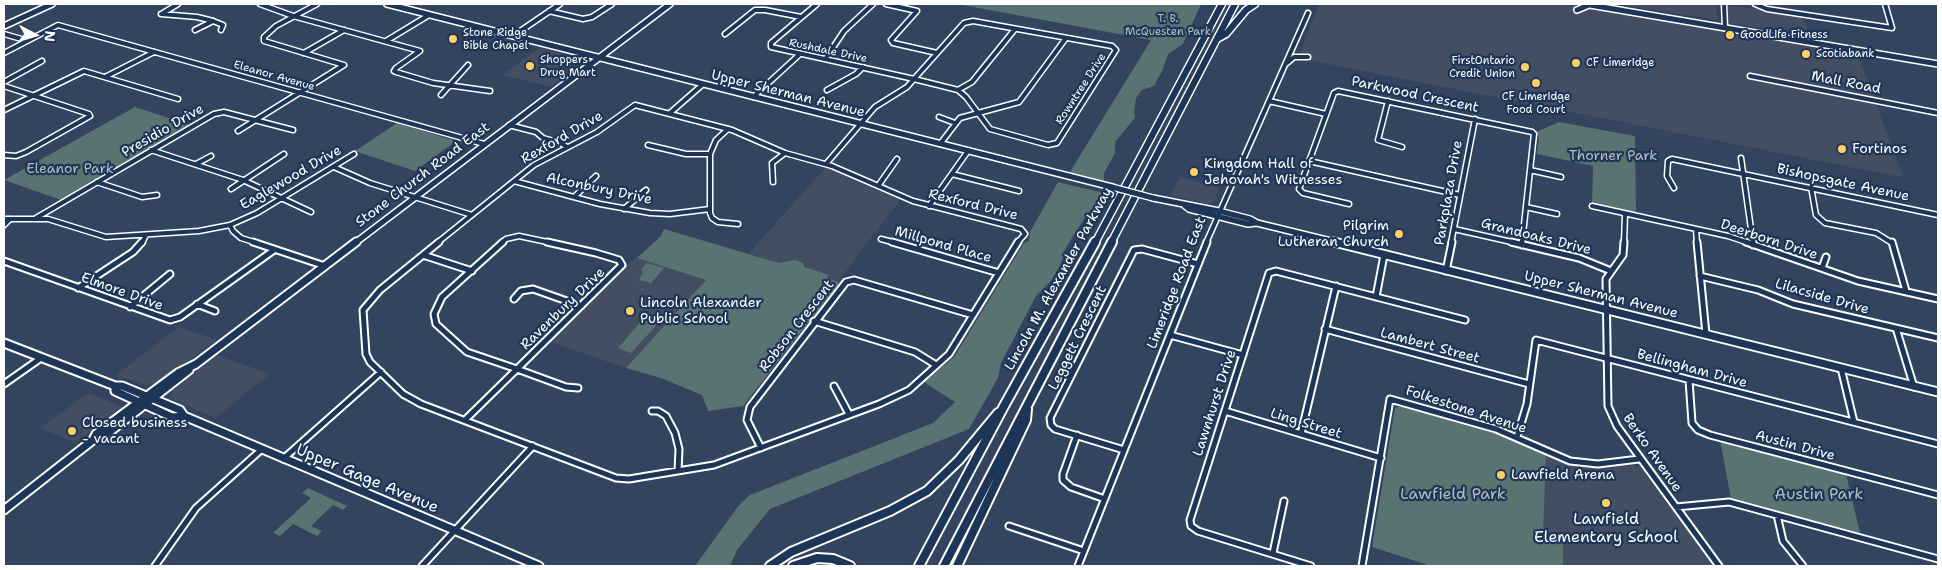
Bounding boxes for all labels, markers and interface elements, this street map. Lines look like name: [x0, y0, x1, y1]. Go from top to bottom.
north arrow: [10, 10, 60, 60]
park label: T. B. McQuesten Park: [1125, 12, 1211, 38]
place label: Stone Ridge Bible Chapel: [463, 26, 528, 52]
place label: GoodLife Fitness: [1740, 28, 1828, 42]
marker: GoodLife Fitness: [1724, 29, 1736, 41]
text: N: [40, 30, 59, 43]
marker: Stone Ridge Bible Chapel: [447, 33, 459, 45]
street label: Rushdale Drive: [788, 36, 868, 66]
place label: Scotiabank: [1816, 47, 1874, 61]
marker: Scotiabank: [1800, 48, 1812, 60]
street label: Rowntree Drive: [1053, 51, 1109, 127]
place label: Shoppers Drug Mart: [540, 53, 596, 79]
place label: FirstOntario Credit Union: [1449, 54, 1515, 80]
place label: CF Limeridge: [1586, 56, 1654, 70]
marker: CF Limeridge: [1570, 57, 1582, 69]
street label: Eleanor Avenue: [232, 58, 316, 94]
marker: Shoppers Drug Mart: [524, 60, 536, 72]
marker: FirstOntario Credit Union: [1519, 61, 1531, 73]
street label: Upper Sherman Avenue: [709, 67, 867, 121]
street label: Mall Road: [1810, 68, 1882, 98]
street label: Parkwood Crescent: [1350, 73, 1480, 117]
marker: CF Limeridge Food Court: [1530, 77, 1542, 89]
place label: CF Limeridge Food Court: [1502, 90, 1570, 116]
street label: Presidio Drive: [119, 101, 207, 161]
street label: Rexford Drive: [518, 108, 606, 168]
street label: Stone Church Road East: [352, 119, 494, 231]
street label: Parkplaza Drive: [1431, 139, 1467, 247]
place label: Fortinos: [1852, 141, 1907, 157]
street label: Eaglewood Drive: [237, 142, 345, 214]
marker: Fortinos: [1836, 143, 1848, 155]
park label: Thorner Park: [1569, 148, 1657, 164]
place label: Kingdom Hall of Jehovah's Witnesses: [1204, 156, 1342, 188]
park label: Eleanor Park: [26, 161, 114, 177]
street label: Bishopsgate Avenue: [1775, 161, 1911, 205]
marker: Kingdom Hall of Jehovah's Witnesses: [1188, 166, 1200, 178]
street label: Alconbury Drive: [545, 170, 653, 208]
street label: Lincoln M. Alexander Parkway: [1002, 185, 1116, 373]
street label: Rexford Drive: [927, 186, 1019, 224]
street label: Limeridge Road East: [1144, 214, 1210, 352]
street label: Grandoaks Drive: [1479, 215, 1593, 259]
street label: Deerborn Drive: [1718, 216, 1820, 264]
place label: Pilgrim Lutheran Church: [1278, 218, 1389, 250]
street label: Millpond Place: [893, 223, 993, 267]
marker: Pilgrim Lutheran Church: [1393, 228, 1405, 240]
street label: Ravenbury Drive: [517, 264, 609, 354]
street label: Upper Sherman Avenue: [1522, 268, 1680, 322]
street label: Elmore Drive: [79, 269, 165, 315]
street label: Lilacside Drive: [1773, 276, 1871, 318]
street label: Robson Crescent: [756, 277, 838, 375]
street label: Leggett Crescent: [1045, 283, 1111, 393]
place label: Lincoln Alexander Public School: [640, 295, 762, 328]
marker: Lincoln Alexander Public School: [624, 305, 636, 317]
street label: Lambert Street: [1378, 325, 1482, 367]
street label: Bellingham Drive: [1635, 346, 1749, 392]
street label: Lawnhurst Drive: [1190, 348, 1240, 458]
street label: Folkestone Avenue: [1403, 382, 1529, 438]
street label: Ling Street: [1268, 405, 1344, 443]
street label: Berko Avenue: [1619, 411, 1685, 495]
place label: Closed business - vacant: [82, 415, 187, 448]
marker: Closed business - vacant: [66, 425, 78, 437]
street label: Austin Drive: [1753, 427, 1837, 465]
street label: Upper Gage Avenue: [293, 440, 441, 518]
place label: Lawfield Arena: [1511, 467, 1615, 483]
marker: Lawfield Arena: [1495, 469, 1507, 481]
park label: Lawfield Park: [1400, 485, 1506, 505]
park label: Austin Park: [1775, 485, 1863, 505]
marker: Lawfield Elementary School: [1600, 497, 1612, 509]
place label: Lawfield Elementary School: [1534, 510, 1678, 548]

